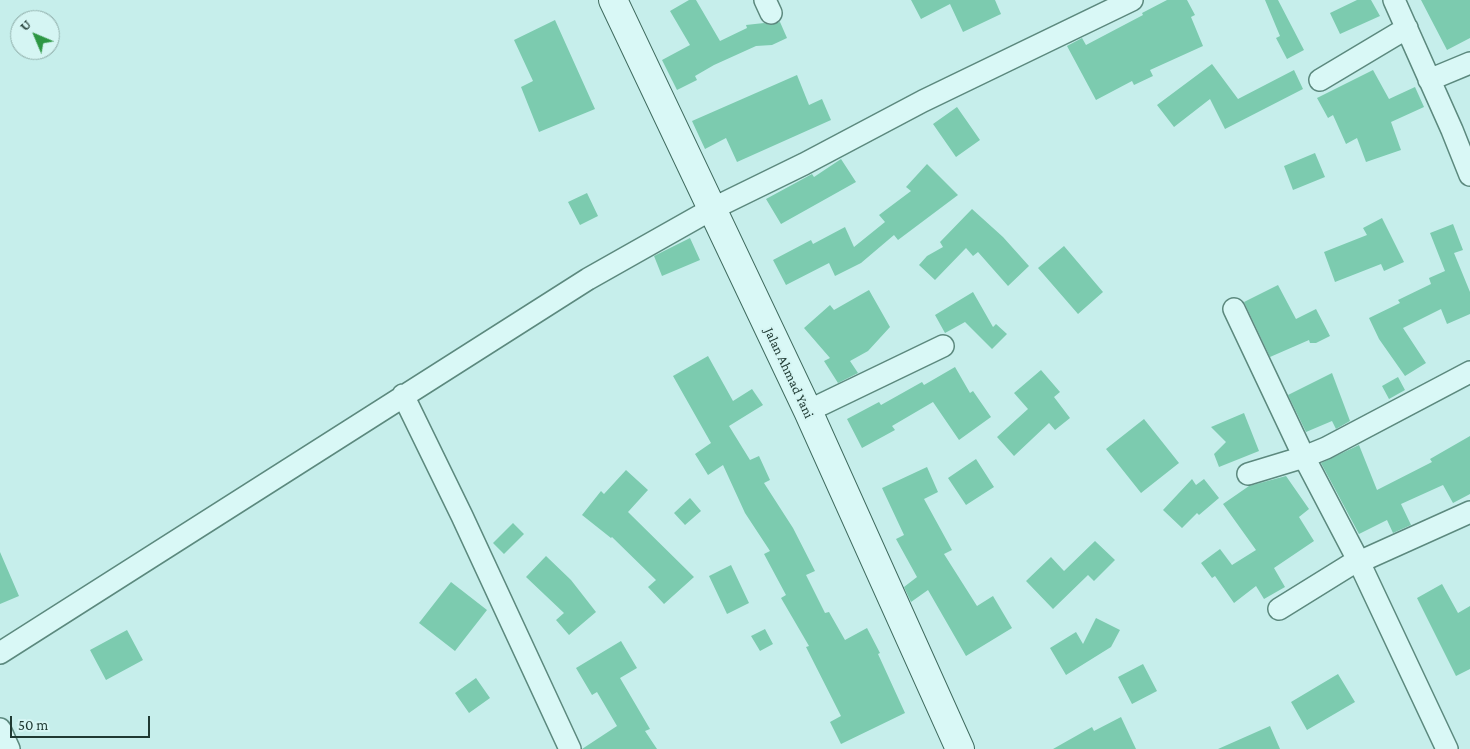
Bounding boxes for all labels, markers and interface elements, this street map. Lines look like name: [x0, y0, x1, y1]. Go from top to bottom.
north arrow: [10, 10, 60, 60]
text: U: [16, 16, 34, 34]
street label: Jalan Ahmad Yani: [761, 325, 817, 421]
scale bar: [12, 706, 152, 738]
text: 50 m: [18, 717, 48, 733]

